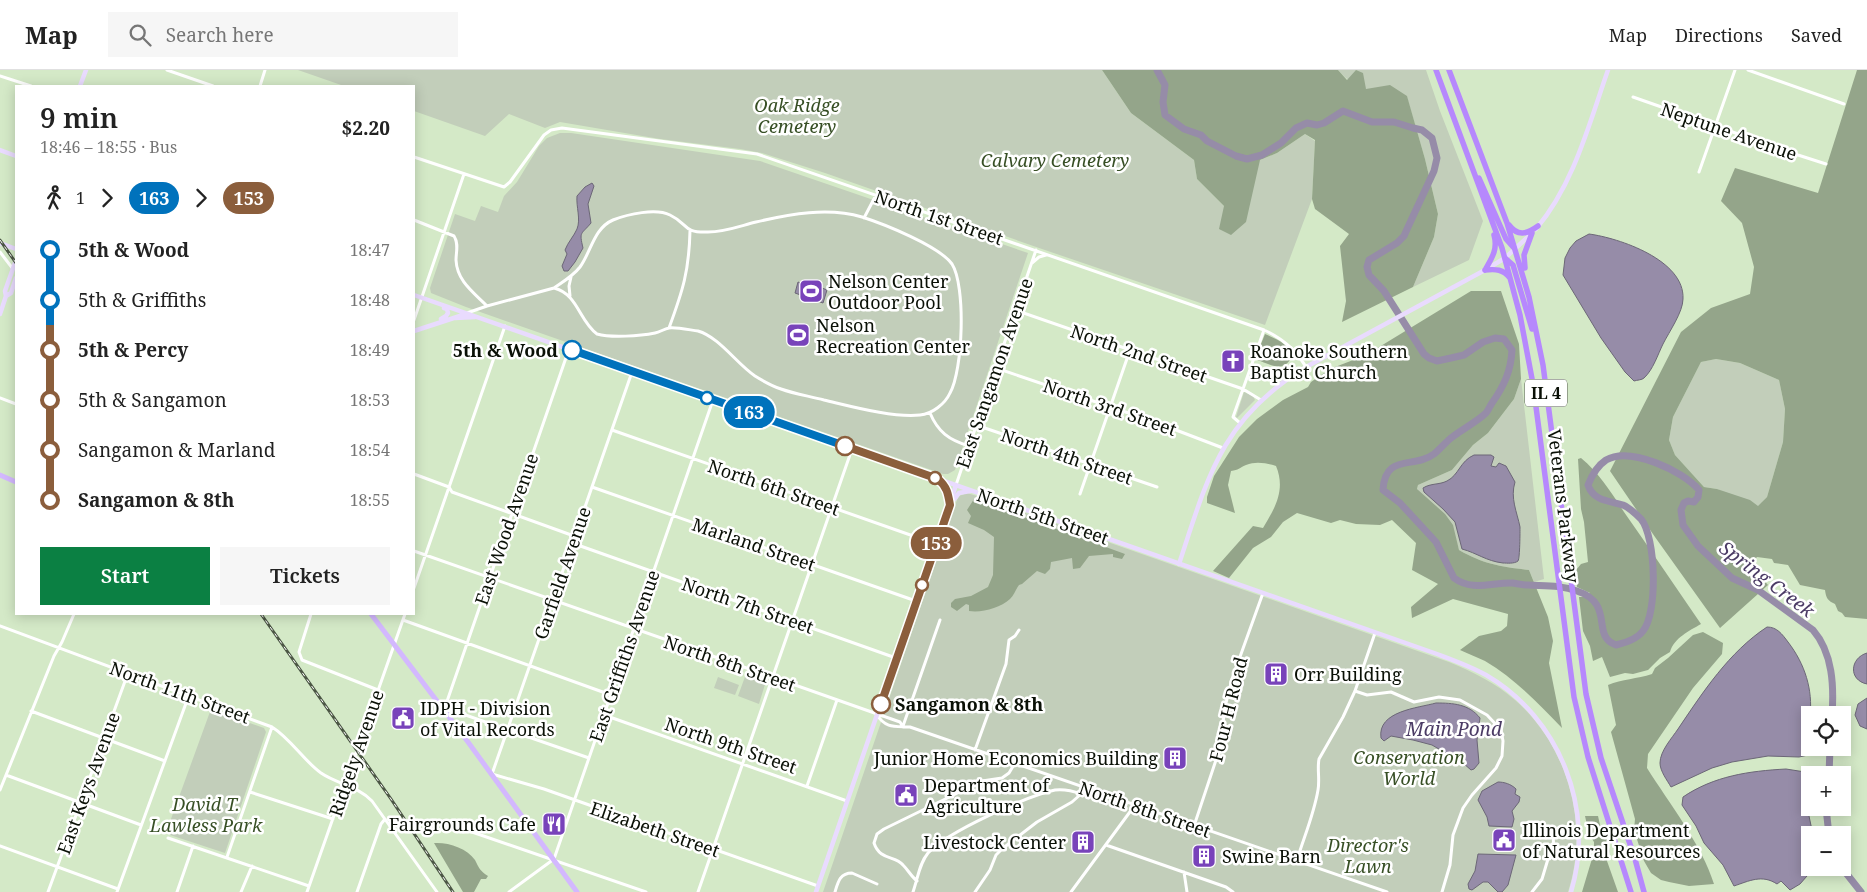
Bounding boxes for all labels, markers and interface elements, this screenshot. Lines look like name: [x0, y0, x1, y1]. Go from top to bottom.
search box: [108, 12, 458, 57]
text: Map: [25, 18, 78, 51]
icon: search: [126, 21, 154, 49]
text: Search here: [166, 22, 274, 48]
text: Map: [1609, 23, 1647, 47]
text: Directions: [1675, 23, 1763, 47]
text: Saved: [1791, 23, 1842, 47]
park label: Oak Ridge Cemetery: [754, 93, 840, 138]
street label: Neptune Avenue: [1658, 96, 1800, 166]
text: 9 min: [40, 98, 118, 136]
text: $2.20: [341, 115, 390, 141]
text: 18:46 – 18:55 · Bus: [40, 136, 177, 158]
park label: Calvary Cemetery: [981, 148, 1129, 172]
icon: walk: [40, 184, 68, 212]
icon: forward: [93, 184, 121, 212]
icon: forward: [187, 184, 215, 212]
street label: North 1st Street: [872, 184, 1006, 250]
text: 163: [139, 186, 169, 210]
text: 153: [233, 186, 264, 210]
text: 1: [76, 187, 85, 209]
text: 5th & Wood: [78, 237, 189, 263]
text: 18:47: [350, 239, 390, 261]
place label: Nelson Center Outdoor Pool: [828, 269, 949, 314]
street label: East Sangamon Avenue: [950, 275, 1038, 471]
sports icon: Nelson Center Outdoor Pool: [798, 278, 824, 304]
text: 5th & Griffiths: [78, 287, 206, 313]
text: 18:48: [350, 289, 390, 311]
place label: Nelson Recreation Center: [816, 313, 971, 358]
street label: North 2nd Street: [1068, 318, 1210, 388]
sports icon: Nelson Recreation Center: [785, 322, 811, 348]
text: 5th & Percy: [78, 337, 188, 363]
place label: 5th & Wood: [453, 338, 558, 362]
text: 18:49: [350, 339, 390, 361]
place label: Roanoke Southern Baptist Church: [1250, 339, 1408, 384]
marker: 5th & Wood: [562, 340, 582, 360]
church icon: Roanoke Southern Baptist Church: [1220, 348, 1246, 374]
street label: North 3rd Street: [1040, 373, 1180, 441]
road number: IL 4: [1525, 379, 1567, 406]
text: 5th & Sangamon: [78, 387, 227, 413]
text: 18:53: [350, 389, 390, 411]
unlabelled marker: [700, 391, 714, 405]
line badge: 163: [720, 396, 778, 428]
text: 163: [734, 400, 764, 424]
street label: North 4th Street: [998, 422, 1136, 490]
street label: Veterans Parkway: [1543, 428, 1585, 585]
unlabelled marker: [835, 436, 855, 456]
text: Sangamon & Marland: [78, 437, 275, 463]
text: 18:54: [350, 439, 390, 461]
street label: East Wood Avenue: [469, 450, 543, 608]
street label: North 6th Street: [705, 453, 843, 521]
unlabelled marker: [928, 471, 942, 485]
street label: North 5th Street: [974, 482, 1112, 550]
text: Sangamon & 8th: [78, 487, 234, 513]
text: 18:55: [350, 489, 390, 511]
street label: Garfield Avenue: [528, 504, 596, 642]
street label: Marland Street: [689, 512, 819, 576]
line badge: 153: [907, 527, 965, 559]
text: 153: [921, 531, 951, 555]
water label: Spring Creek: [1714, 535, 1821, 624]
button: Start: [40, 547, 210, 605]
button: Tickets: [220, 547, 390, 605]
street label: East Griffiths Avenue: [583, 567, 665, 745]
street label: North 7th Street: [679, 571, 817, 639]
unlabelled marker: [915, 578, 929, 592]
street label: North 8th Street: [661, 629, 799, 697]
street label: Four H Road: [1203, 654, 1253, 764]
street label: North 11th Street: [106, 655, 254, 729]
building icon: Orr Building: [1263, 661, 1289, 687]
place label: Orr Building: [1294, 662, 1402, 686]
street label: Ridgely Avenue: [323, 686, 389, 820]
place label: Sangamon & 8th: [895, 692, 1043, 716]
marker: Sangamon & 8th: [871, 694, 891, 714]
place label: IDPH - Division of Vital Records: [420, 696, 555, 741]
public building icon: IDPH - Division of Vital Records: [390, 705, 416, 731]
map controls: [1801, 706, 1851, 876]
button: locate: [1801, 706, 1851, 756]
street label: East Keys Avenue: [51, 709, 125, 857]
street label: North 9th Street: [662, 711, 800, 779]
water label: Main Pond: [1405, 716, 1503, 742]
building icon: Junior Home Economics Building: [1162, 745, 1188, 771]
park label: Conservation World: [1353, 745, 1465, 790]
place label: Junior Home Economics Building: [873, 746, 1158, 770]
button: +: [1801, 766, 1851, 816]
place label: Department of Agriculture: [924, 773, 1050, 818]
street label: North 8th Street: [1076, 775, 1214, 843]
public building icon: Department of Agriculture: [893, 782, 919, 808]
park label: David T. Lawless Park: [149, 792, 263, 837]
street label: Elizabeth Street: [587, 796, 723, 862]
restaurant icon: Fairgrounds Cafe: [541, 811, 567, 837]
place label: Fairgrounds Cafe: [389, 812, 536, 836]
place label: Illinois Department of Natural Resources: [1522, 818, 1700, 863]
button: −: [1801, 826, 1851, 876]
public building icon: Illinois Department of Natural Resources: [1491, 827, 1517, 853]
building icon: Livestock Center: [1070, 829, 1096, 855]
place label: Livestock Center: [923, 830, 1067, 854]
park label: Director's Lawn: [1326, 833, 1409, 878]
building icon: Swine Barn: [1191, 843, 1217, 869]
place label: Swine Barn: [1222, 844, 1321, 868]

